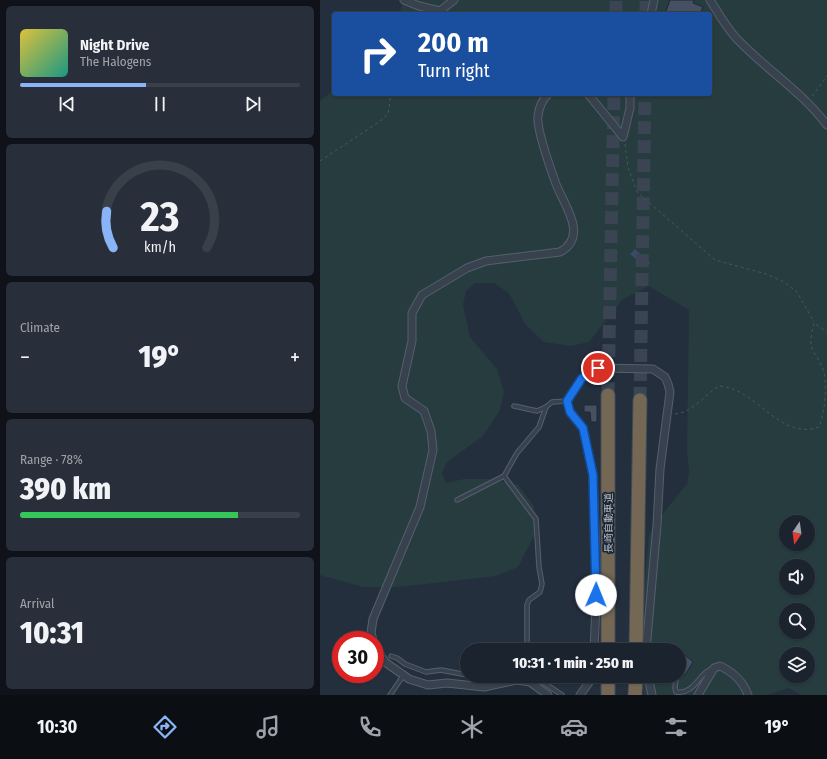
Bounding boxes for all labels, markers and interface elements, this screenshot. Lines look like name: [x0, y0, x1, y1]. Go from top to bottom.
text: 200 m: [418, 26, 489, 59]
icon: right: [352, 28, 404, 80]
text: Night Drive: [80, 36, 149, 54]
text: The Halogens: [80, 54, 151, 69]
text: Turn right: [418, 60, 490, 82]
icon: previous: [56, 93, 78, 115]
icon: pause: [149, 93, 171, 115]
icon: next: [242, 93, 264, 115]
text: 23: [140, 191, 179, 241]
text: km/h: [144, 238, 176, 255]
text: Climate: [20, 320, 60, 335]
text: 19°: [139, 339, 181, 375]
text: −: [20, 344, 30, 371]
text: +: [290, 344, 300, 371]
pin: [581, 351, 615, 385]
icon: arrive: [587, 357, 609, 379]
text: Range · 78%: [20, 452, 83, 467]
text: 390 km: [20, 471, 111, 507]
street label: 長崎自動車道: [603, 493, 615, 553]
north arrow: [779, 515, 815, 551]
map controls: [779, 515, 815, 683]
button: sound: [779, 559, 815, 595]
position arrow: [575, 574, 617, 616]
text: Arrival: [20, 596, 54, 611]
button: search: [779, 603, 815, 639]
text: 10:31: [20, 615, 84, 651]
speed limit sign: 30: [332, 631, 384, 683]
button: layers: [779, 647, 815, 683]
text: 10:31 · 1 min · 250 m: [513, 654, 633, 672]
icon: directions: [151, 713, 179, 741]
icon: music: [254, 713, 282, 741]
icon: phone: [356, 713, 384, 741]
icon: climate: [458, 713, 486, 741]
icon: car: [560, 713, 588, 741]
icon: filters: [662, 713, 690, 741]
text: 10:30: [37, 716, 77, 738]
text: 19°: [764, 716, 790, 738]

